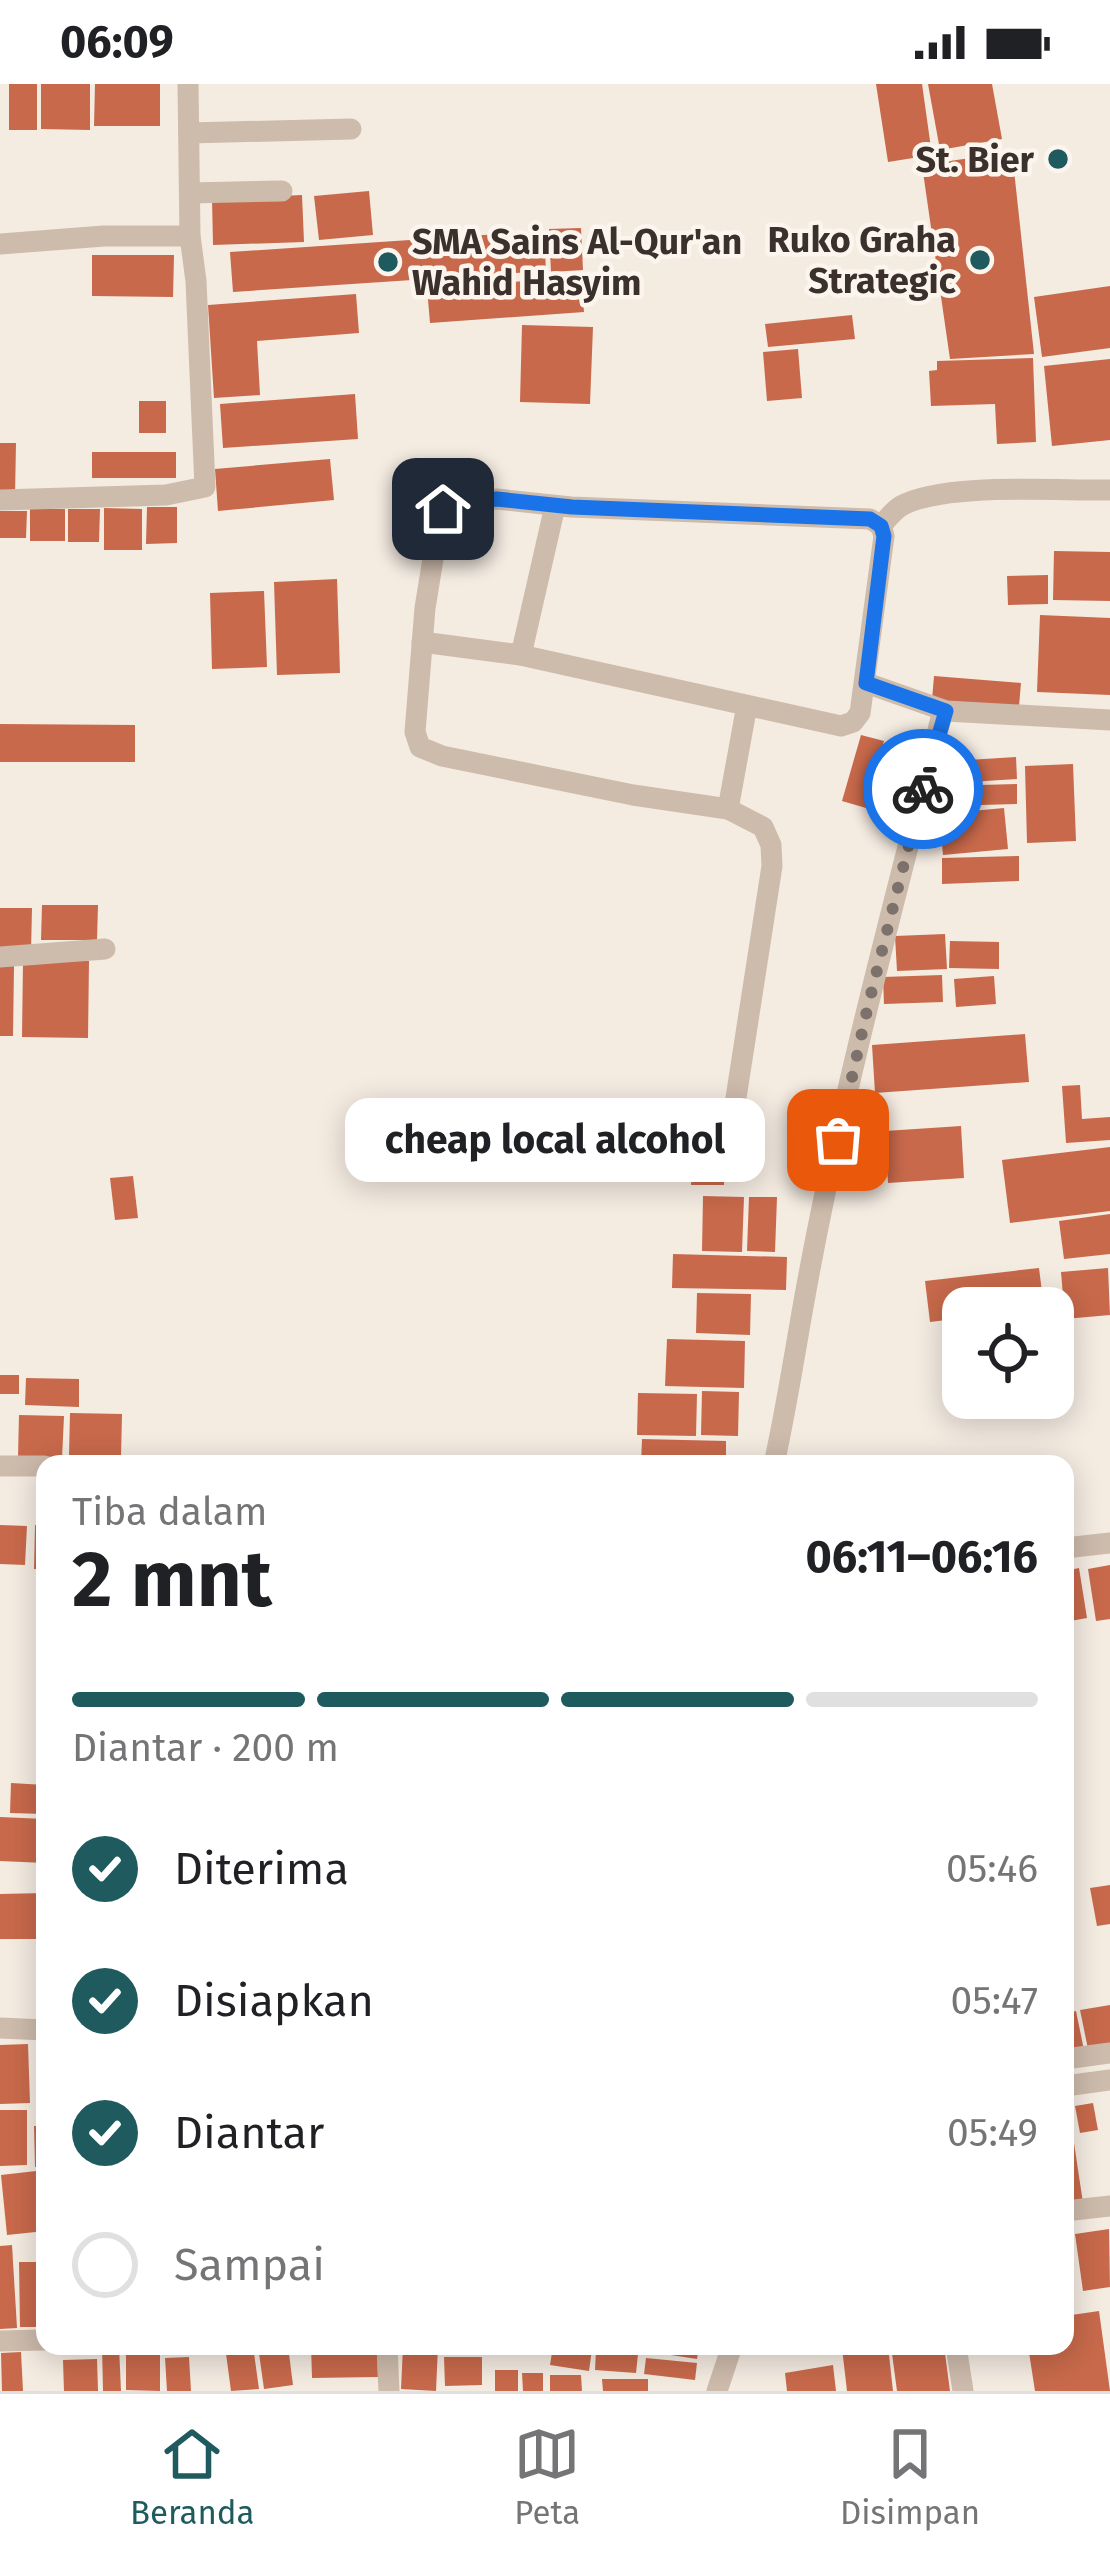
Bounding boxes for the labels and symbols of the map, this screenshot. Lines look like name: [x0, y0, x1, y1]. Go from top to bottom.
place label: St. Bier: [915, 138, 1035, 182]
marker: St. Bier: [1045, 146, 1071, 172]
place label: Ruko Graha Strategic: [768, 218, 957, 303]
place label: SMA Sains Al-Qur'an Wahid Hasyim: [412, 220, 742, 305]
marker: Ruko Graha Strategic: [967, 247, 993, 273]
marker: SMA Sains Al-Qur'an Wahid Hasyim: [375, 249, 401, 275]
pin: [392, 458, 494, 560]
courier: [863, 729, 983, 849]
pin: [787, 1089, 889, 1191]
callout: cheap local alcohol: [346, 1098, 766, 1182]

